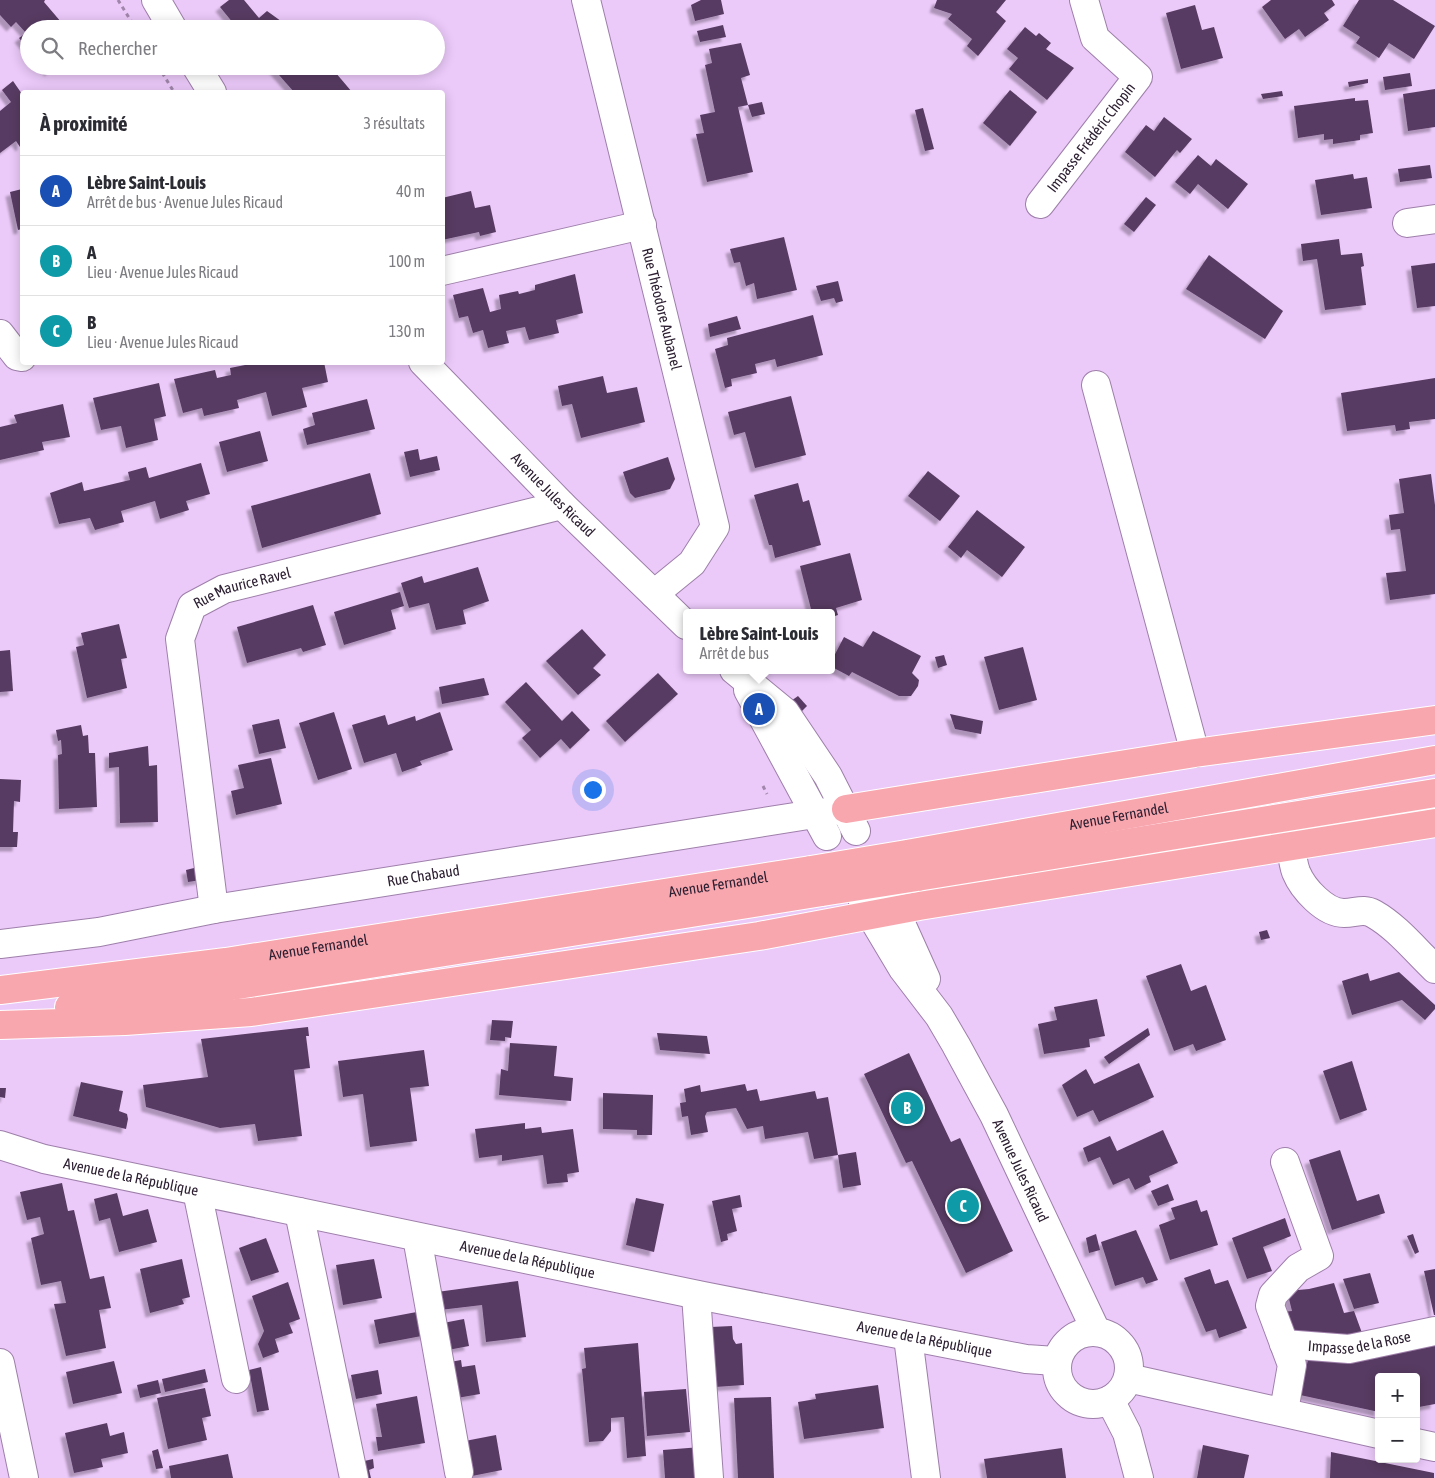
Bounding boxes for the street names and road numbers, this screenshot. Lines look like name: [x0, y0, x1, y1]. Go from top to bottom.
street label: Impasse Frédéric Chopin: [1043, 79, 1138, 195]
street label: Rue Théodore Aubanel: [639, 246, 685, 372]
street label: Avenue Jules Ricaud: [508, 449, 599, 540]
street label: Rue Maurice Ravel: [190, 564, 292, 612]
street label: Avenue Fernandel: [1068, 799, 1169, 833]
street label: Rue Chabaud: [386, 861, 461, 889]
street label: Avenue Fernandel: [667, 868, 769, 900]
street label: Avenue Fernandel: [267, 931, 369, 963]
street label: Avenue Jules Ricaud: [989, 1116, 1052, 1224]
street label: Avenue de la République: [62, 1154, 200, 1199]
street label: Avenue de la République: [459, 1237, 597, 1281]
street label: Avenue de la République: [856, 1317, 994, 1360]
street label: Impasse de la Rose: [1307, 1327, 1412, 1357]

